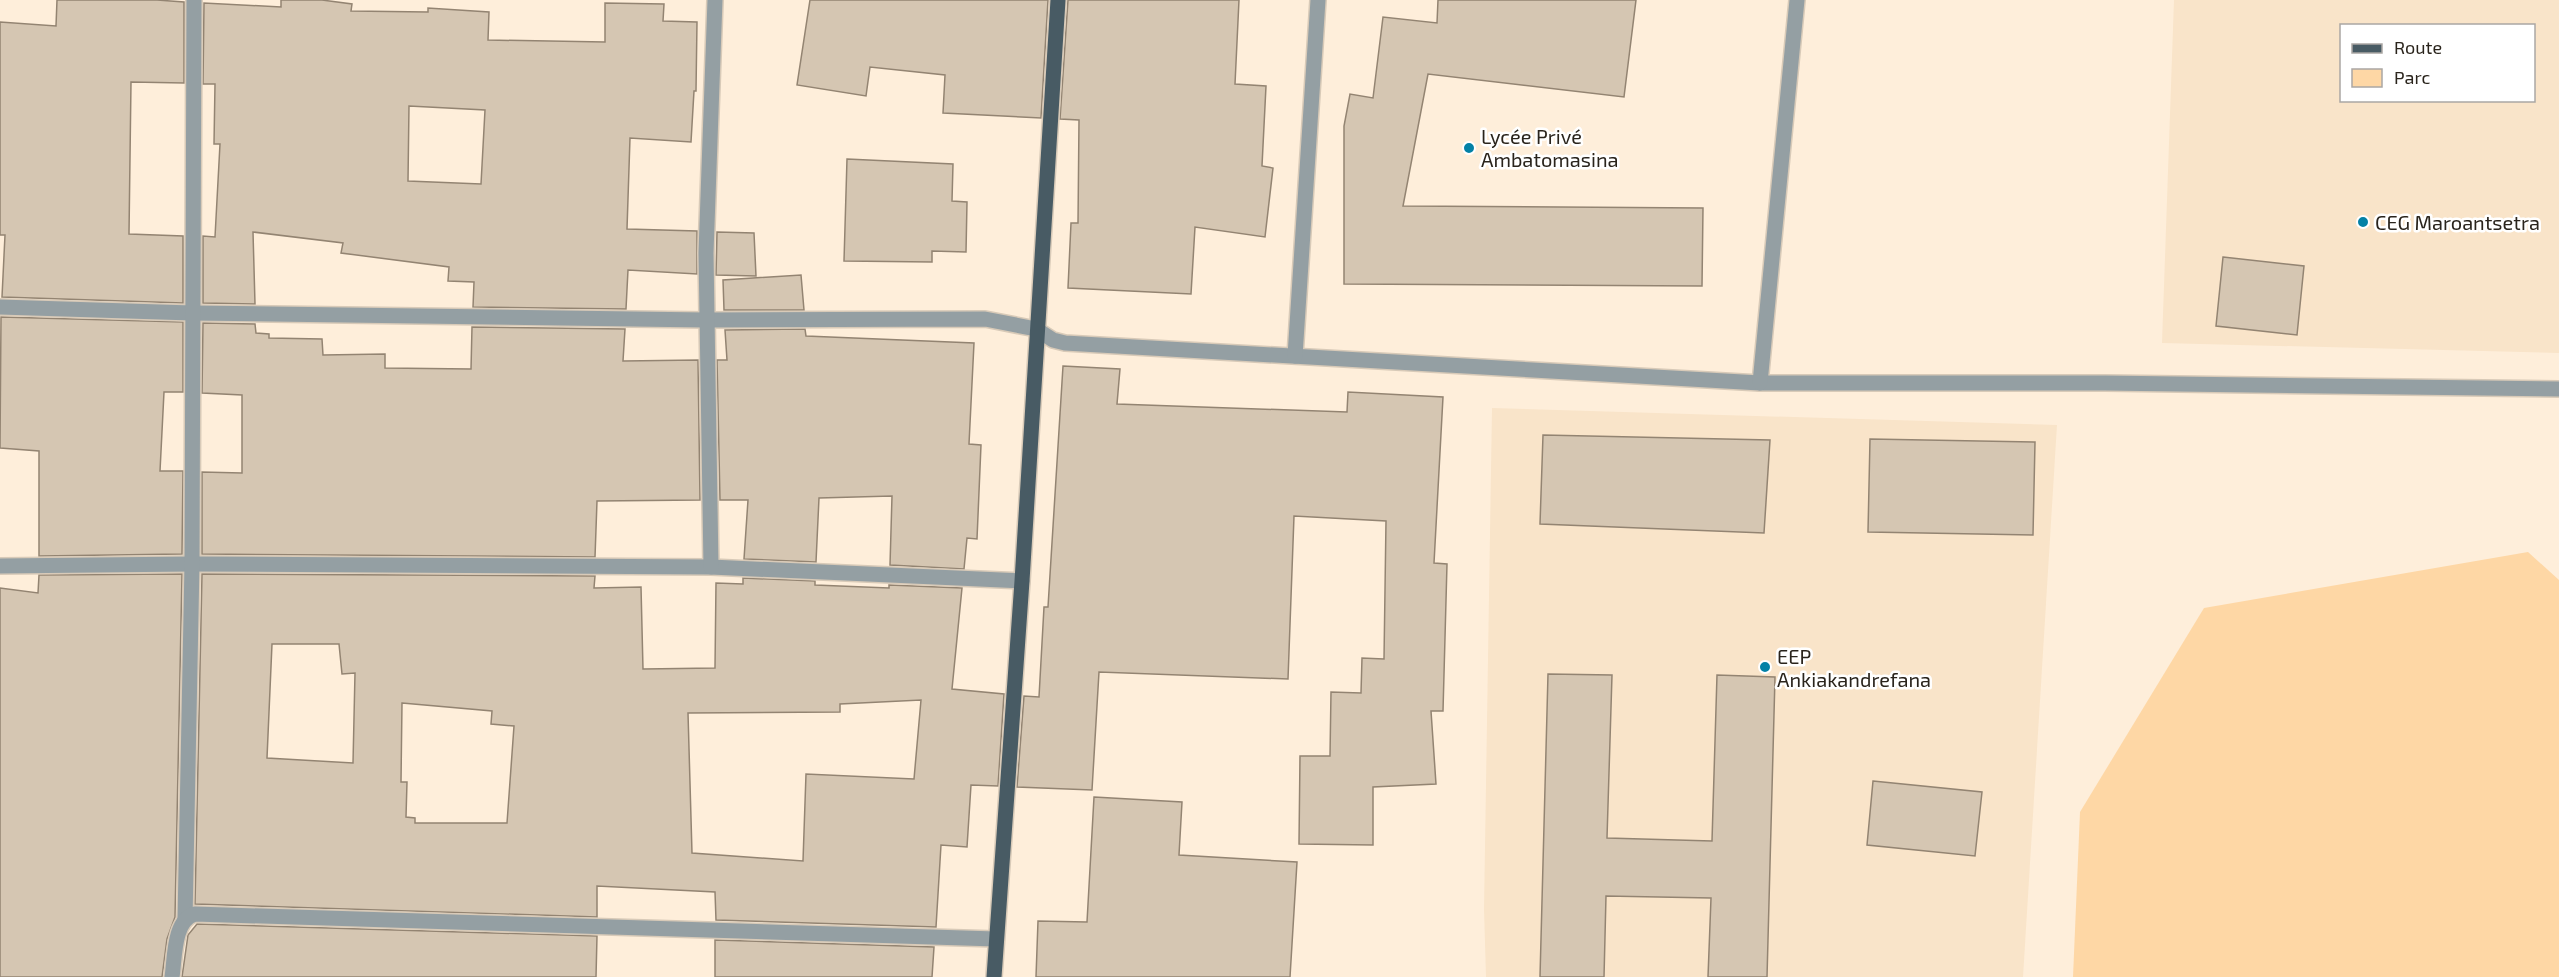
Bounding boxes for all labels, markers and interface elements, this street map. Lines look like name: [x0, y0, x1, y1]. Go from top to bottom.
legend: [2340, 24, 2535, 102]
text: Route: [2394, 36, 2442, 58]
text: Parc: [2394, 66, 2430, 88]
place label: Lycée Privé Ambatomasina: [1481, 124, 1619, 171]
marker: Lycée Privé Ambatomasina: [1462, 141, 1476, 155]
place label: CEG Maroantsetra: [2375, 210, 2540, 234]
marker: CEG Maroantsetra: [2356, 215, 2370, 229]
place label: EEP Ankiakandrefana: [1777, 644, 1931, 691]
marker: EEP Ankiakandrefana: [1758, 660, 1772, 674]

